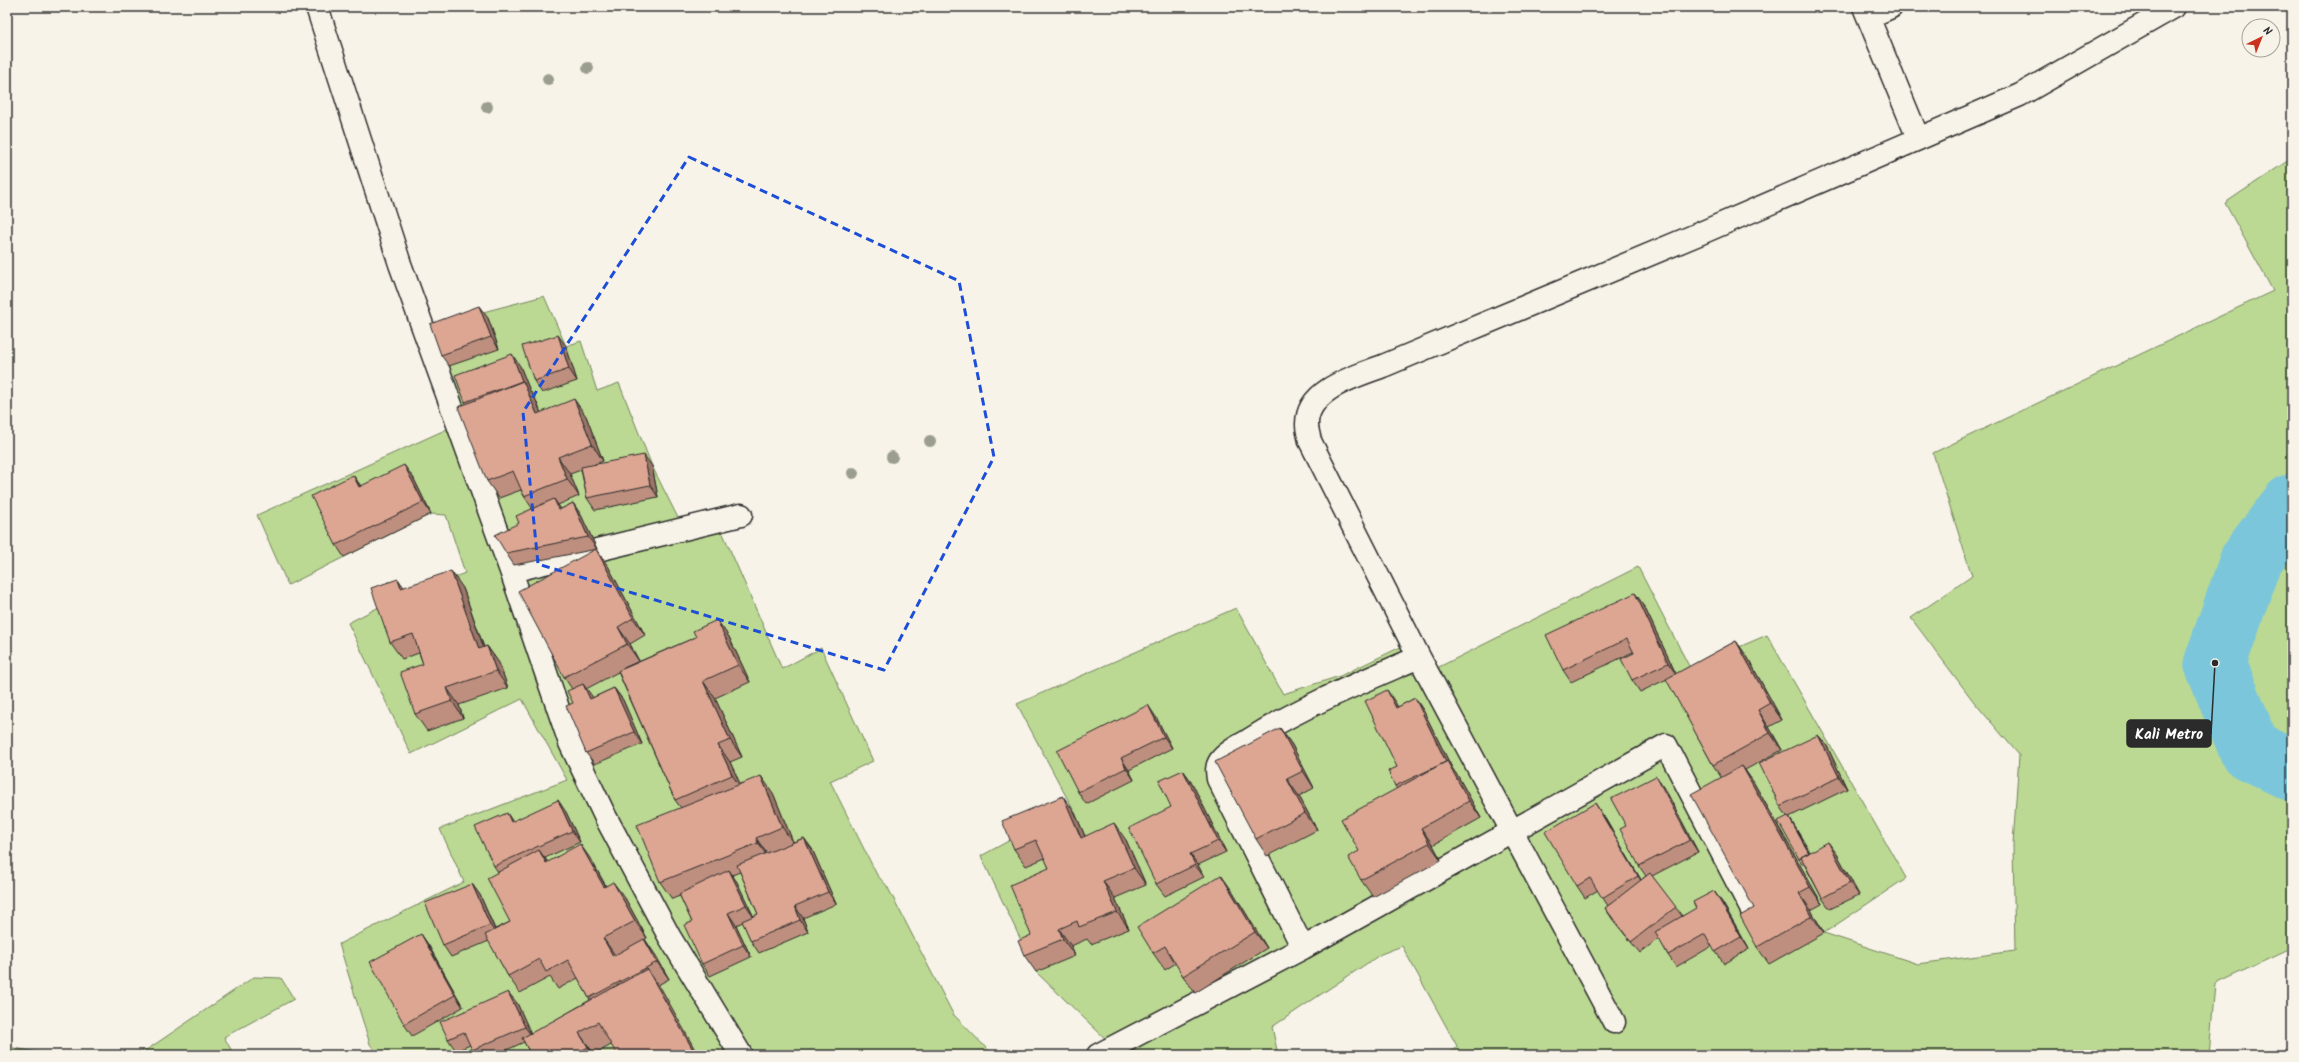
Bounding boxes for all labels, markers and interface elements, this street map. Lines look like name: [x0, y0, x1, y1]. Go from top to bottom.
north arrow: [2241, 18, 2281, 58]
text: N: [2258, 22, 2276, 40]
callout: Kali Metro: [2127, 720, 2211, 747]
text: Kali Metro: [2135, 723, 2203, 747]

